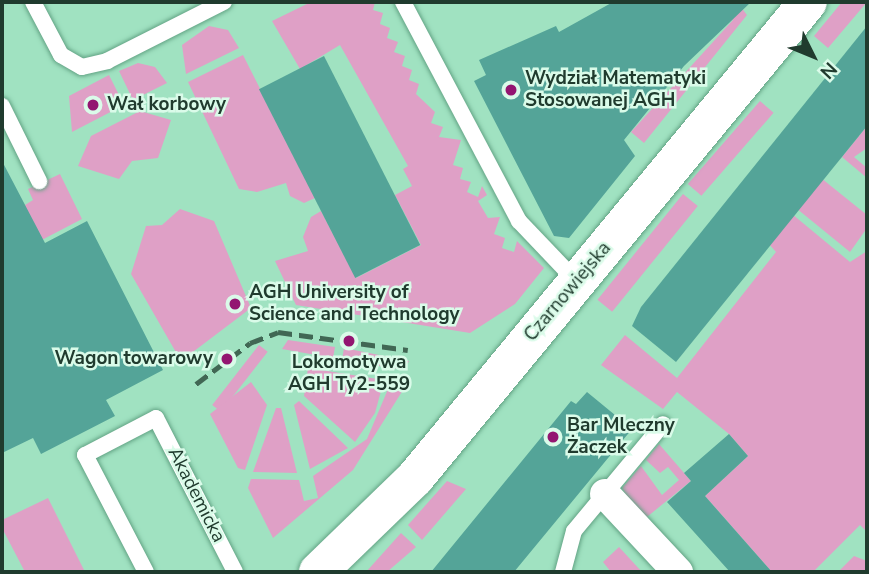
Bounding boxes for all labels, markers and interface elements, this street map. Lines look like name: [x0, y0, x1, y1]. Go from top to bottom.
north arrow: [778, 21, 848, 91]
text: N: [814, 56, 843, 84]
place label: Wydział Matematyki Stosowanej AGH: [525, 68, 706, 112]
marker: Wydział Matematyki Stosowanej AGH: [503, 82, 519, 98]
place label: Wał korbowy: [107, 94, 226, 116]
marker: Wał korbowy: [85, 97, 101, 113]
street label: Czarnowiejska: [520, 238, 616, 346]
place label: AGH University of Science and Technology: [249, 282, 460, 326]
marker: AGH University of Science and Technology: [227, 296, 243, 312]
marker: Lokomotywa AGH Ty2-559: [341, 333, 357, 349]
place label: Wagon towarowy: [55, 348, 213, 370]
marker: Wagon towarowy: [219, 351, 235, 367]
place label: Lokomotywa AGH Ty2-559: [288, 352, 410, 396]
place label: Bar Mleczny Żaczek: [567, 415, 675, 459]
marker: Bar Mleczny Żaczek: [545, 429, 561, 445]
street label: Akademicka: [162, 444, 230, 546]

